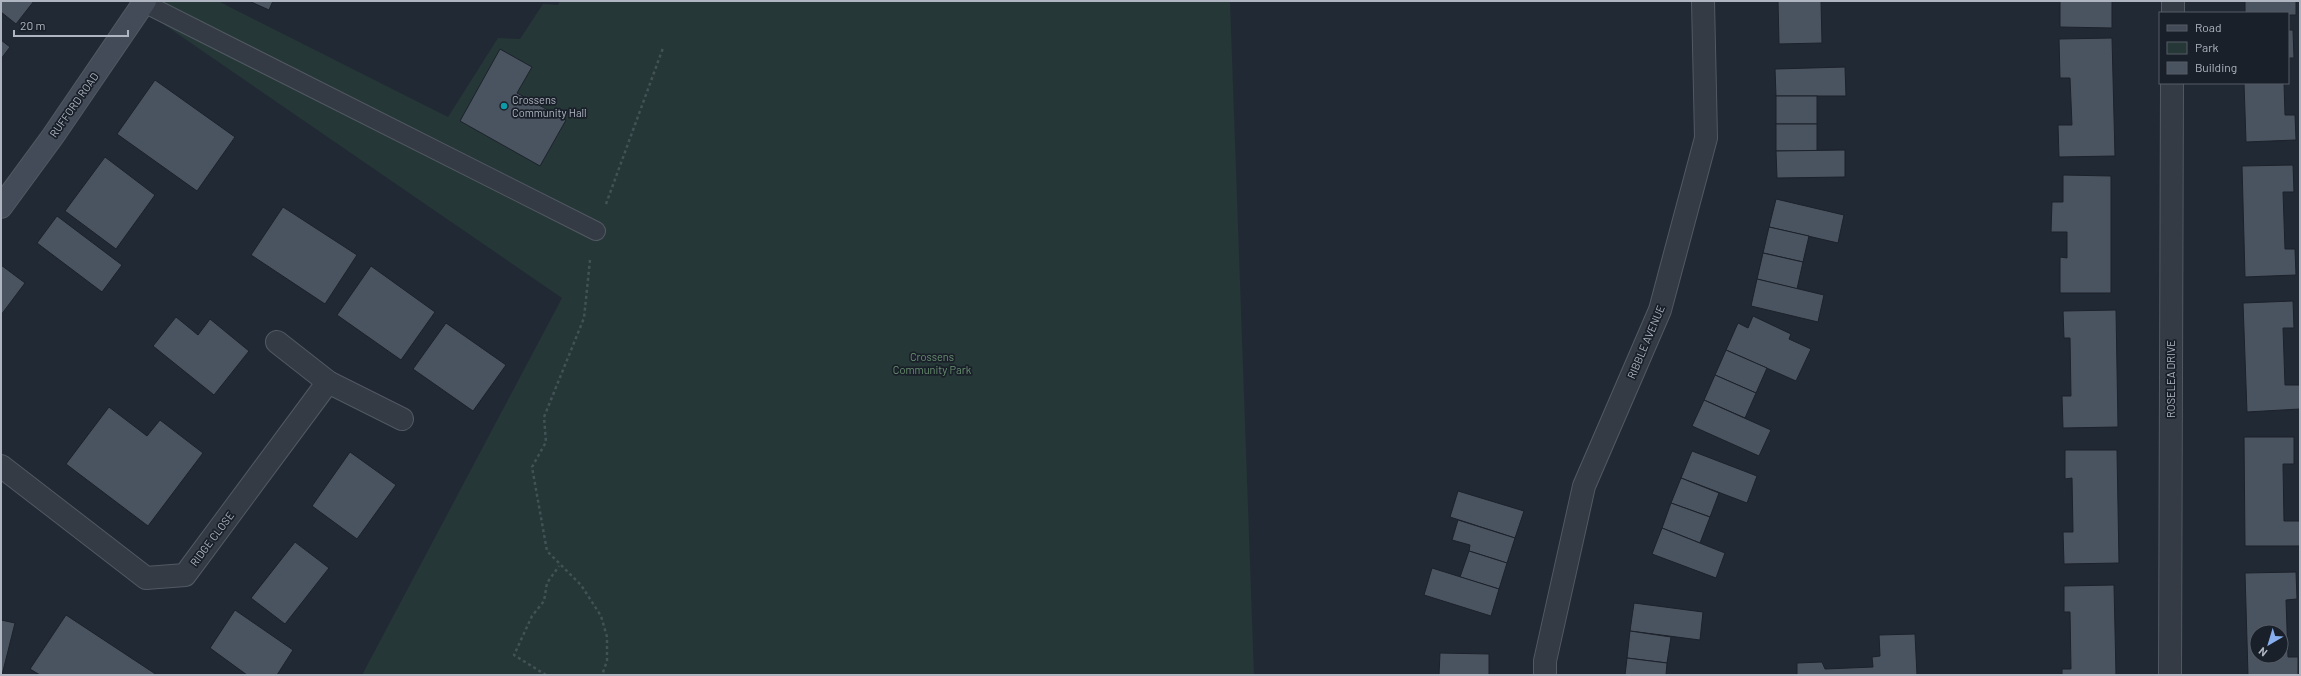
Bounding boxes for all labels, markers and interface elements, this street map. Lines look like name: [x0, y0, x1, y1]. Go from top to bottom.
scale bar: [14, 12, 128, 38]
legend: [2159, 12, 2289, 84]
text: 20 m: [20, 18, 46, 32]
text: Road: [2195, 20, 2222, 34]
text: Park: [2195, 40, 2219, 54]
text: Building: [2195, 60, 2237, 74]
street label: RUFFORD ROAD: [46, 70, 101, 140]
place label: Crossens Community Hall: [512, 93, 587, 119]
marker: Crossens Community Hall: [499, 101, 509, 111]
street label: RIBBLE AVENUE: [1624, 303, 1667, 381]
street label: ROSELEA DRIVE: [2164, 340, 2177, 418]
park label: Crossens Community Park: [893, 350, 972, 376]
street label: RIDGE CLOSE: [187, 509, 236, 568]
north arrow: [2249, 624, 2289, 664]
text: N: [2256, 645, 2269, 660]

